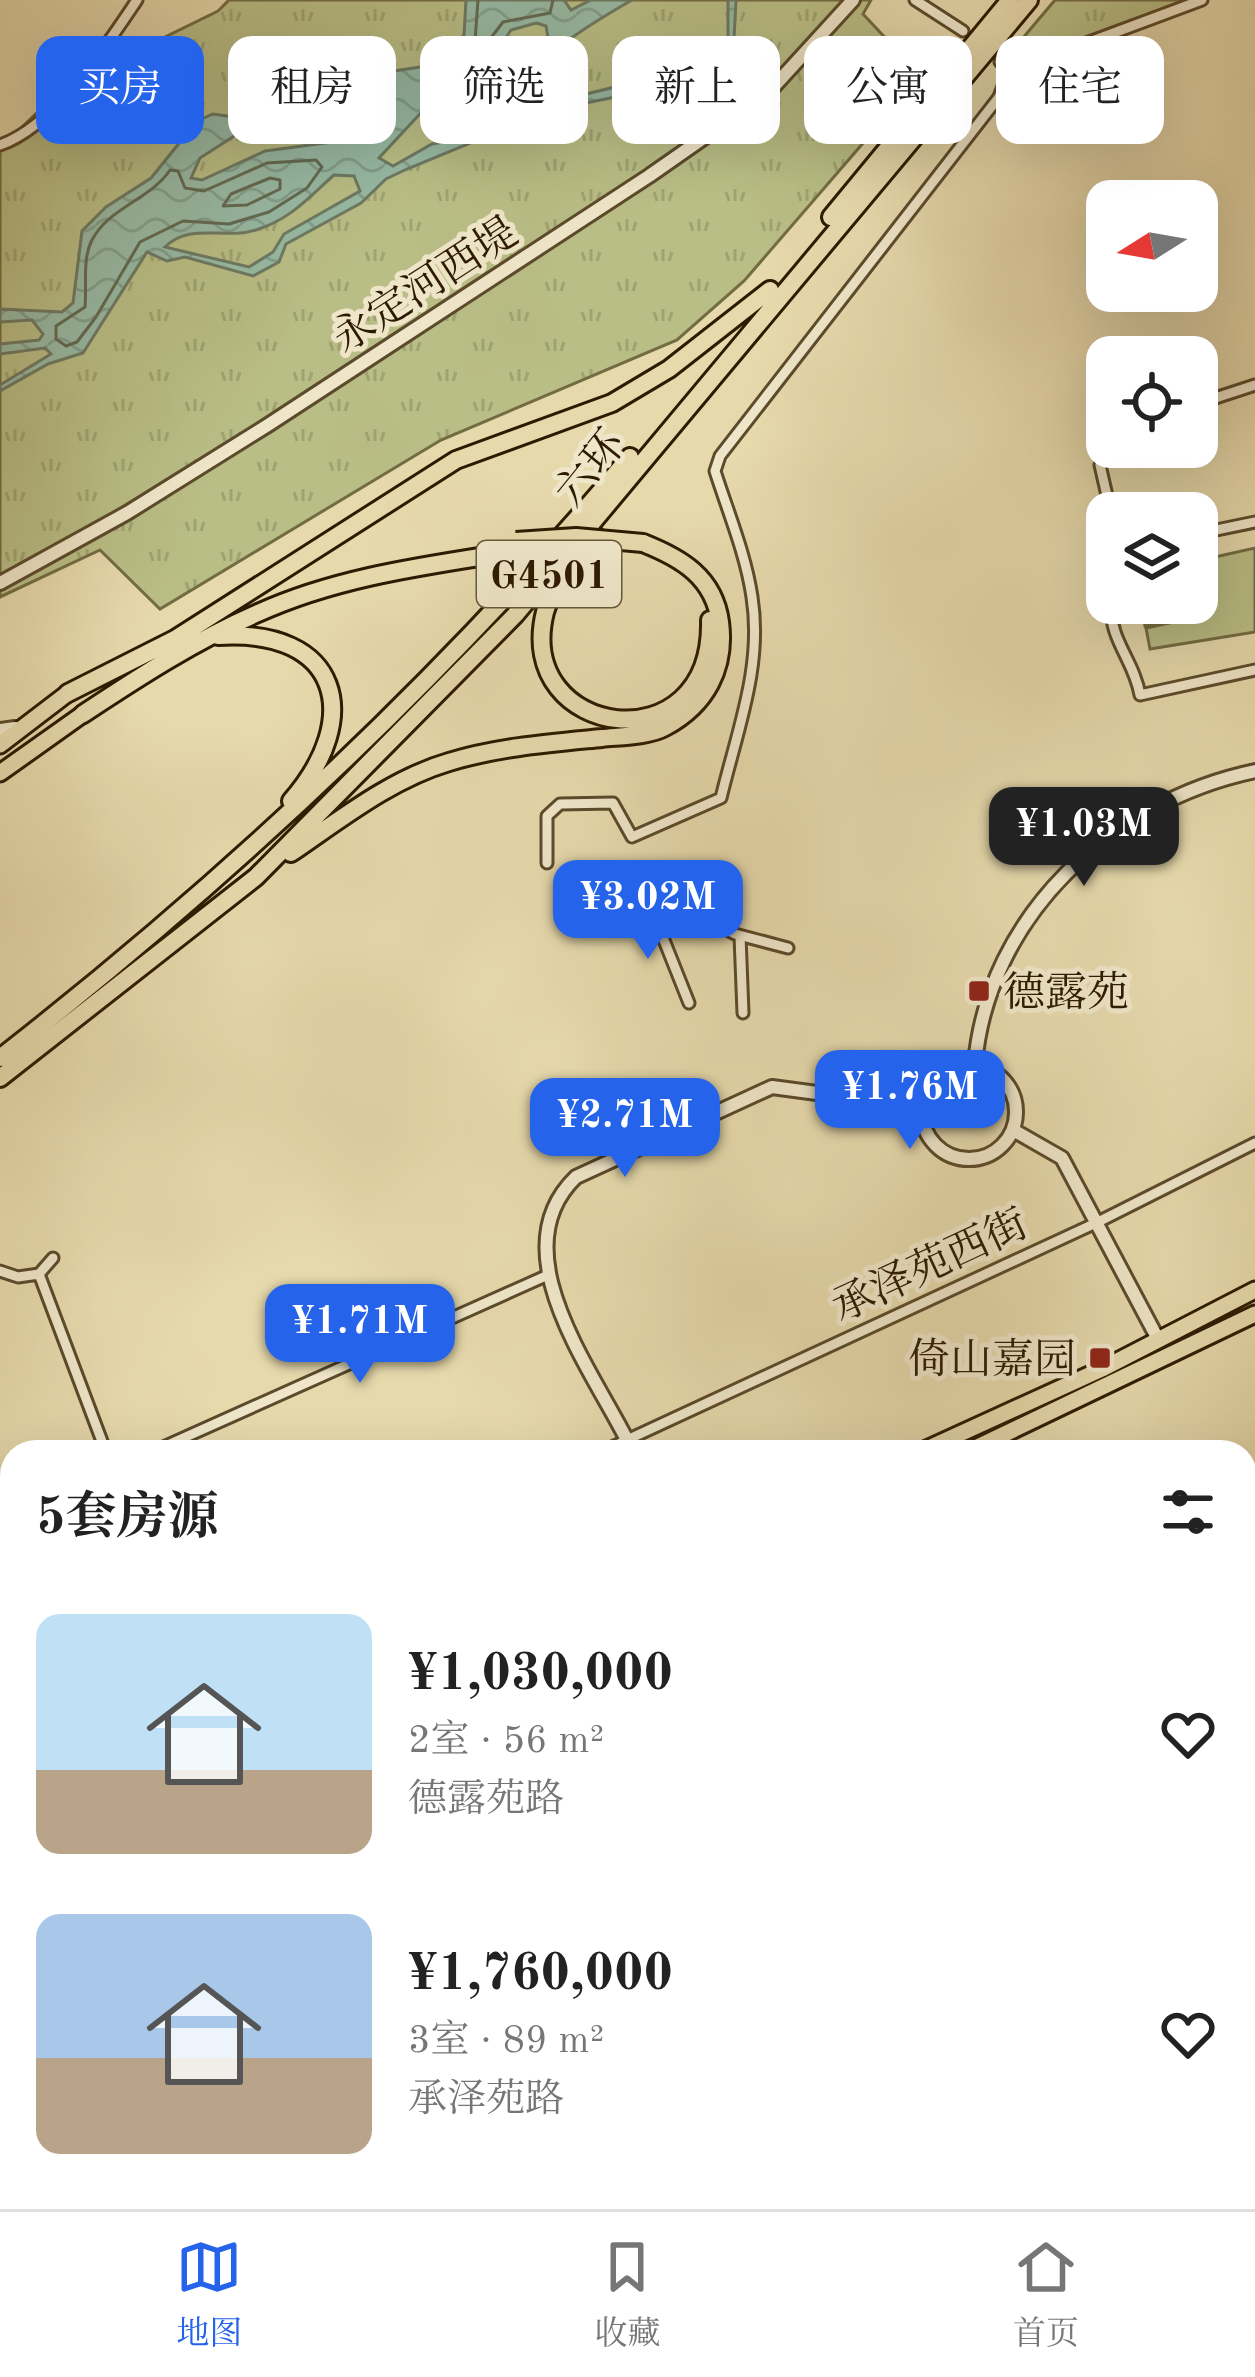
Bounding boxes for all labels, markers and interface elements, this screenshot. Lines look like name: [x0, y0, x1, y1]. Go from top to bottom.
chip: 买房: [36, 36, 204, 144]
chip: 租房: [228, 36, 396, 144]
chip: 筛选: [420, 36, 588, 144]
chip: 新上: [612, 36, 780, 144]
chip: 公寓: [804, 36, 972, 144]
chip: 住宅: [996, 36, 1164, 144]
north arrow: [1086, 180, 1218, 312]
map controls: [1086, 180, 1218, 624]
street label: 永定河西堤: [324, 209, 526, 362]
button: locate: [1086, 336, 1218, 468]
street label: 六环: [547, 422, 635, 515]
button: layers: [1086, 492, 1218, 624]
road number: G4501: [477, 541, 621, 607]
pin: ¥1.03M: [986, 787, 1182, 889]
text: ¥1.03M: [1016, 806, 1152, 845]
pin: ¥3.02M: [550, 860, 746, 962]
text: ¥3.02M: [580, 879, 716, 918]
place label: 德露苑: [1003, 970, 1129, 1016]
marker: 德露苑: [966, 978, 992, 1004]
pin: ¥1.76M: [812, 1050, 1008, 1152]
text: ¥1.76M: [842, 1069, 978, 1108]
pin: ¥2.71M: [527, 1078, 723, 1180]
text: ¥2.71M: [557, 1097, 693, 1136]
street label: 承泽苑西街: [825, 1201, 1035, 1331]
pin: ¥1.71M: [262, 1284, 458, 1386]
text: ¥1.71M: [292, 1303, 428, 1342]
place label: 倚山嘉园: [908, 1337, 1076, 1383]
marker: 倚山嘉园: [1087, 1345, 1113, 1371]
icon: filters: [1155, 1479, 1221, 1545]
text: 5套房源: [36, 1494, 219, 1545]
text: ¥1,030,000: [408, 1650, 673, 1701]
icon: home: [132, 1662, 276, 1806]
icon: heart: [1155, 1701, 1221, 1767]
text: 2室 · 56 m²: [408, 1722, 604, 1761]
text: 德露苑路: [408, 1781, 564, 1820]
text: ¥1,760,000: [408, 1950, 673, 2001]
icon: home: [132, 1962, 276, 2106]
icon: heart: [1155, 2001, 1221, 2067]
text: 3室 · 89 m²: [408, 2022, 604, 2061]
text: 承泽苑路: [408, 2081, 564, 2120]
tab: 地图: [176, 2234, 242, 2356]
tab: 收藏: [594, 2234, 660, 2356]
tab: 首页: [1013, 2234, 1079, 2356]

